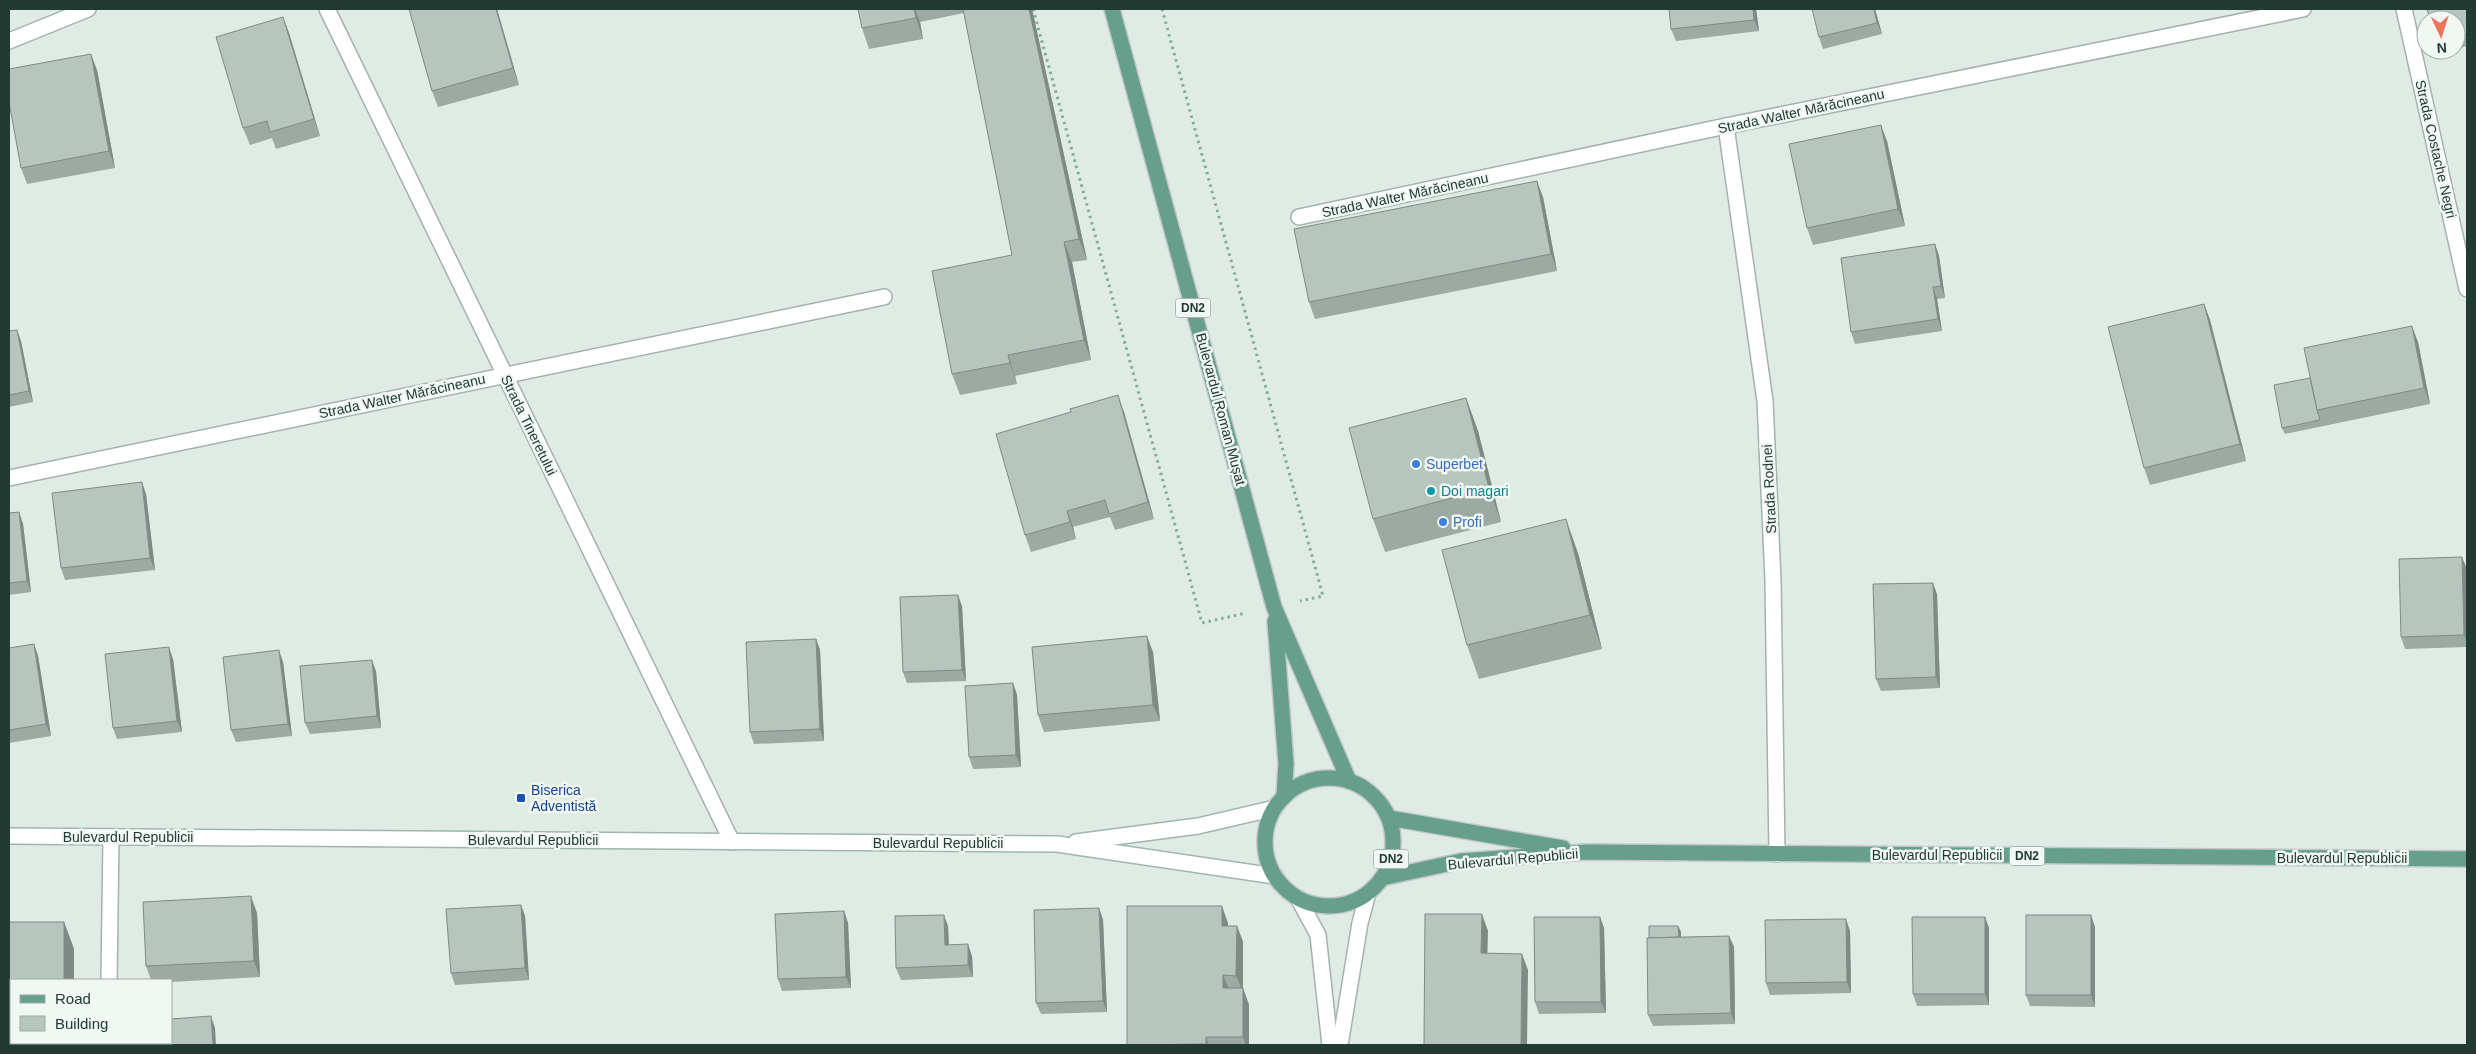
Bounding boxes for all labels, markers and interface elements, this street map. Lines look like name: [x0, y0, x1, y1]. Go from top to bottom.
north arrow: [2416, 10, 2466, 60]
text: N: [2436, 40, 2448, 56]
street label: Strada Costache Negri: [2412, 78, 2460, 220]
street label: Strada Walter Mărăcineanu: [1716, 86, 1886, 136]
street label: Strada Walter Mărăcineanu: [1320, 170, 1490, 220]
road number: DN2: [1176, 298, 1210, 318]
street label: Bulevardul Roman Mușat: [1193, 331, 1249, 487]
street label: Strada Walter Mărăcineanu: [317, 371, 487, 421]
street label: Strada Tineretului: [498, 372, 560, 478]
street label: Strada Rodnei: [1759, 444, 1779, 534]
place label: Superbet: [1426, 456, 1483, 472]
marker: Superbet: [1410, 458, 1422, 470]
place label: Doi magari: [1441, 483, 1509, 499]
marker: Doi magari: [1425, 485, 1437, 497]
place label: Profi: [1453, 514, 1482, 530]
marker: Profi: [1437, 516, 1449, 528]
place label: Biserica Adventistă: [531, 782, 597, 814]
marker: Biserica Adventistă: [515, 792, 527, 804]
street label: Bulevardul Republicii: [63, 829, 193, 845]
street label: Bulevardul Republicii: [468, 832, 598, 848]
street label: Bulevardul Republicii: [873, 835, 1003, 851]
street label: Bulevardul Republicii: [1447, 845, 1579, 873]
road number: DN2: [2010, 846, 2044, 866]
street label: Bulevardul Republicii: [1872, 847, 2002, 863]
road number: DN2: [1374, 850, 1408, 869]
street label: Bulevardul Republicii: [2277, 850, 2407, 866]
legend: [10, 979, 172, 1044]
text: Road: [55, 990, 91, 1007]
text: Building: [55, 1015, 108, 1032]

